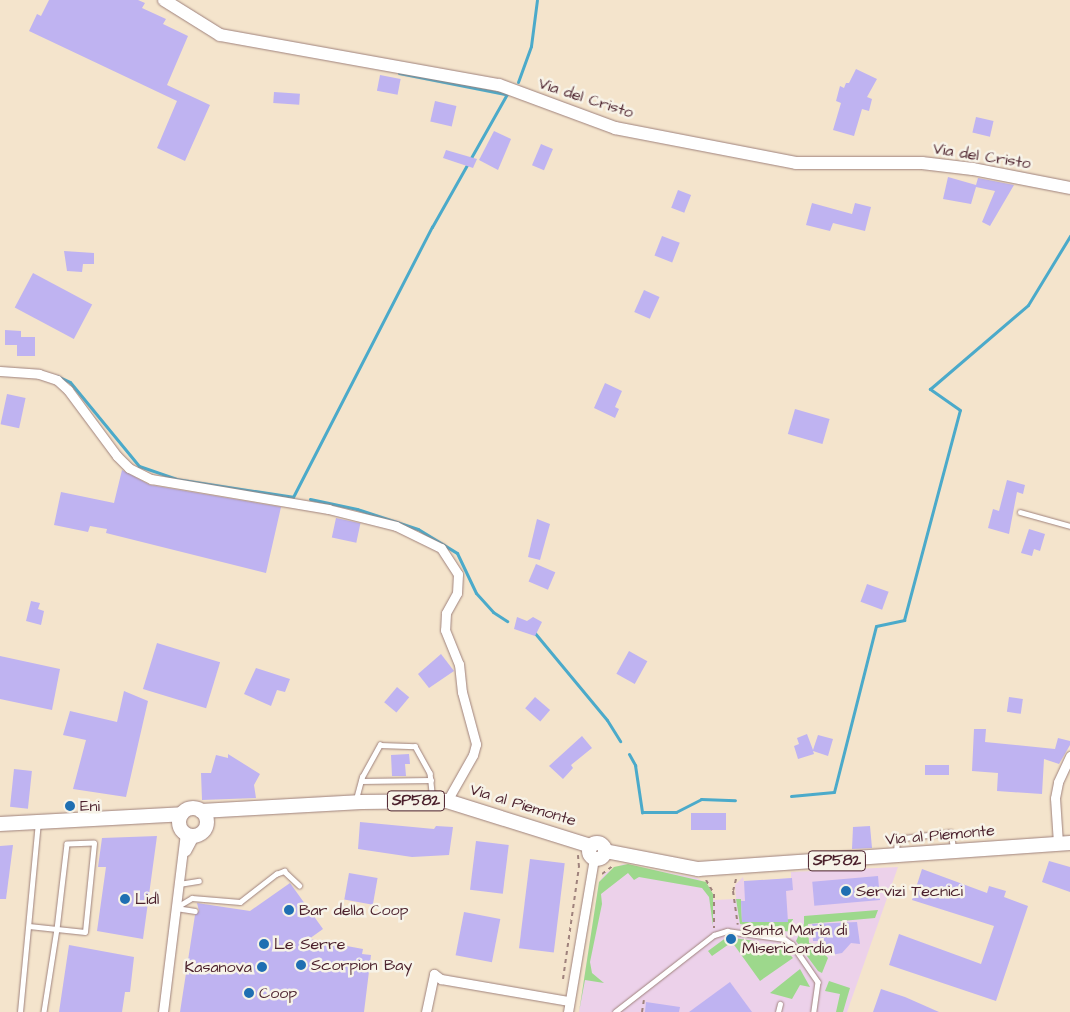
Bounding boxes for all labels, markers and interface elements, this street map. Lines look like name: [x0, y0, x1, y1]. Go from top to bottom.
street label: Via del Cristo: [536, 74, 636, 122]
street label: Via del Cristo: [932, 139, 1032, 173]
street label: Via al Piemonte: [468, 780, 578, 830]
road number: SP582: [386, 788, 446, 814]
place label: Eni: [80, 796, 100, 816]
marker: Eni: [64, 800, 76, 812]
street label: Via al Piemonte: [884, 821, 996, 849]
road number: SP582: [807, 848, 867, 874]
place label: Servizi Tecnici: [856, 881, 963, 901]
marker: Servizi Tecnici: [840, 885, 852, 897]
place label: Lidl: [135, 889, 159, 909]
marker: Lidl: [119, 893, 131, 905]
place label: Bar della Coop: [299, 900, 408, 920]
marker: Bar della Coop: [283, 904, 295, 916]
place label: Santa Maria di Misericordia: [742, 920, 847, 958]
marker: Santa Maria di Misericordia: [724, 932, 738, 946]
place label: Le Serre: [274, 934, 345, 954]
marker: Le Serre: [258, 938, 270, 950]
place label: Scorpion Bay: [311, 955, 412, 975]
place label: Kasanova: [185, 957, 252, 977]
marker: Scorpion Bay: [295, 959, 307, 971]
marker: Kasanova: [256, 961, 268, 973]
place label: Coop: [259, 983, 297, 1003]
marker: Coop: [243, 987, 255, 999]

